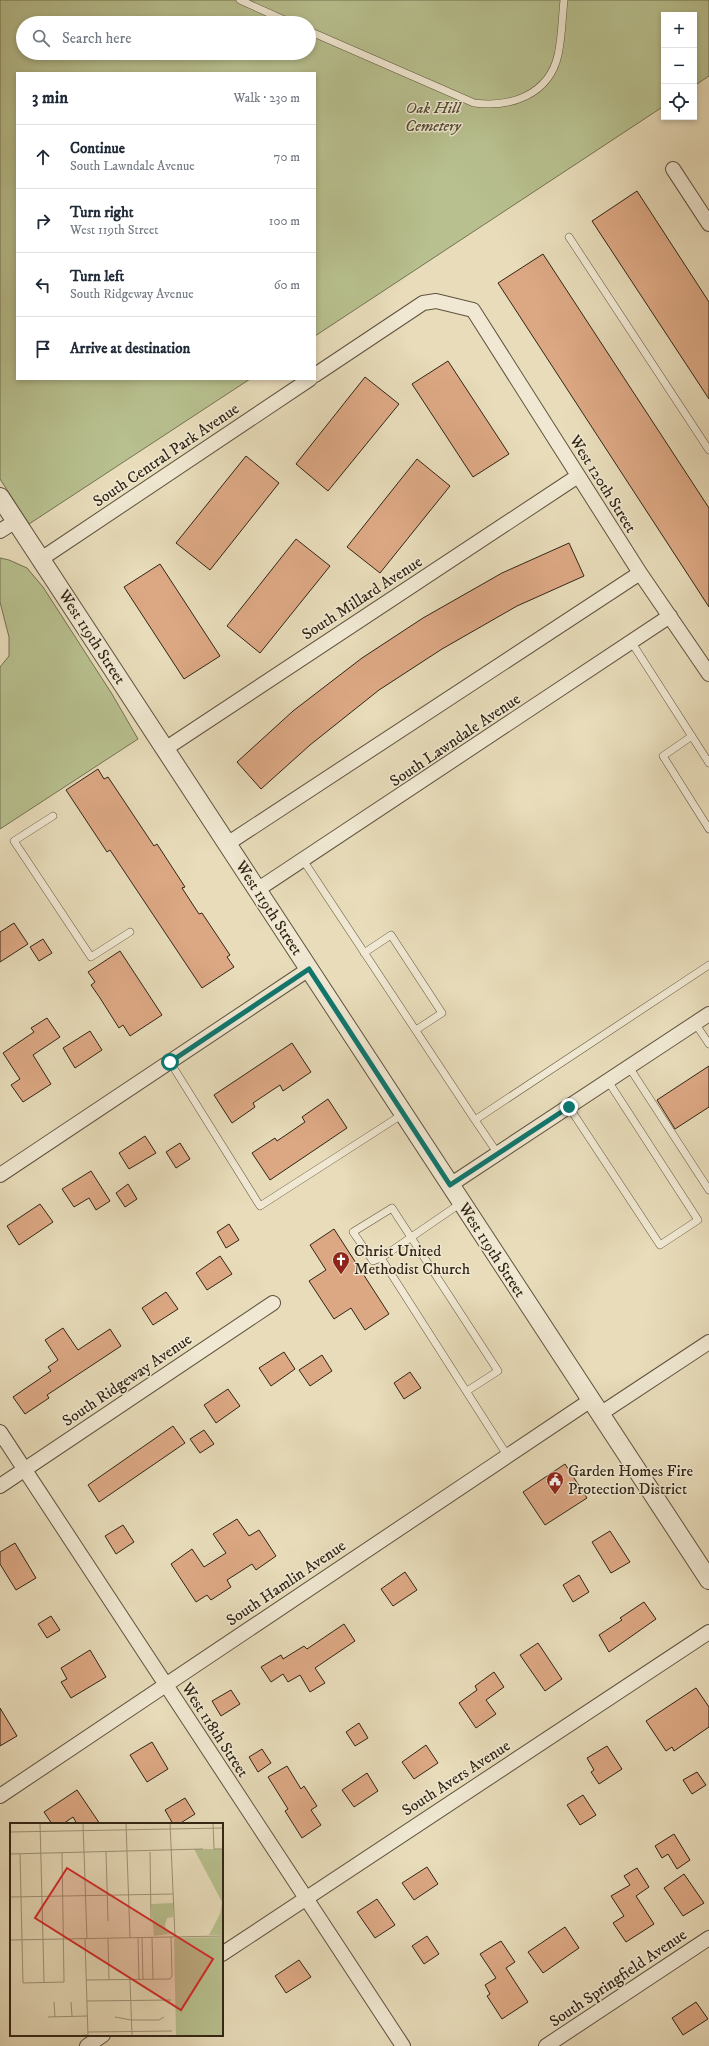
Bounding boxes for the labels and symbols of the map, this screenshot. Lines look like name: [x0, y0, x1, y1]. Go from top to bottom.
park label: Oak Hill Cemetery: [405, 98, 463, 136]
street label: South Central Park Avenue: [89, 398, 243, 511]
street label: West 120th Street: [564, 431, 641, 537]
street label: South Millard Avenue: [298, 551, 426, 644]
street label: West 119th Street: [53, 585, 130, 688]
street label: South Lawndale Avenue: [386, 689, 524, 791]
street label: West 119th Street: [230, 856, 307, 959]
route start: [161, 1053, 179, 1071]
route end: [560, 1098, 578, 1116]
street label: West 119th Street: [453, 1198, 530, 1301]
place label: Christ United Methodist Church: [354, 1241, 471, 1279]
church icon: Christ United Methodist Church: [331, 1250, 351, 1275]
street label: South Ridgeway Avenue: [58, 1329, 196, 1431]
place label: Garden Homes Fire Protection District: [568, 1461, 694, 1499]
public building icon: Garden Homes Fire Protection District: [545, 1470, 565, 1495]
street label: South Hamlin Avenue: [222, 1535, 350, 1630]
street label: West 118th Street: [176, 1678, 253, 1781]
street label: South Avers Avenue: [398, 1735, 514, 1820]
inset map: [10, 1823, 223, 2036]
street label: South Springfield Avenue: [545, 1924, 691, 2031]

